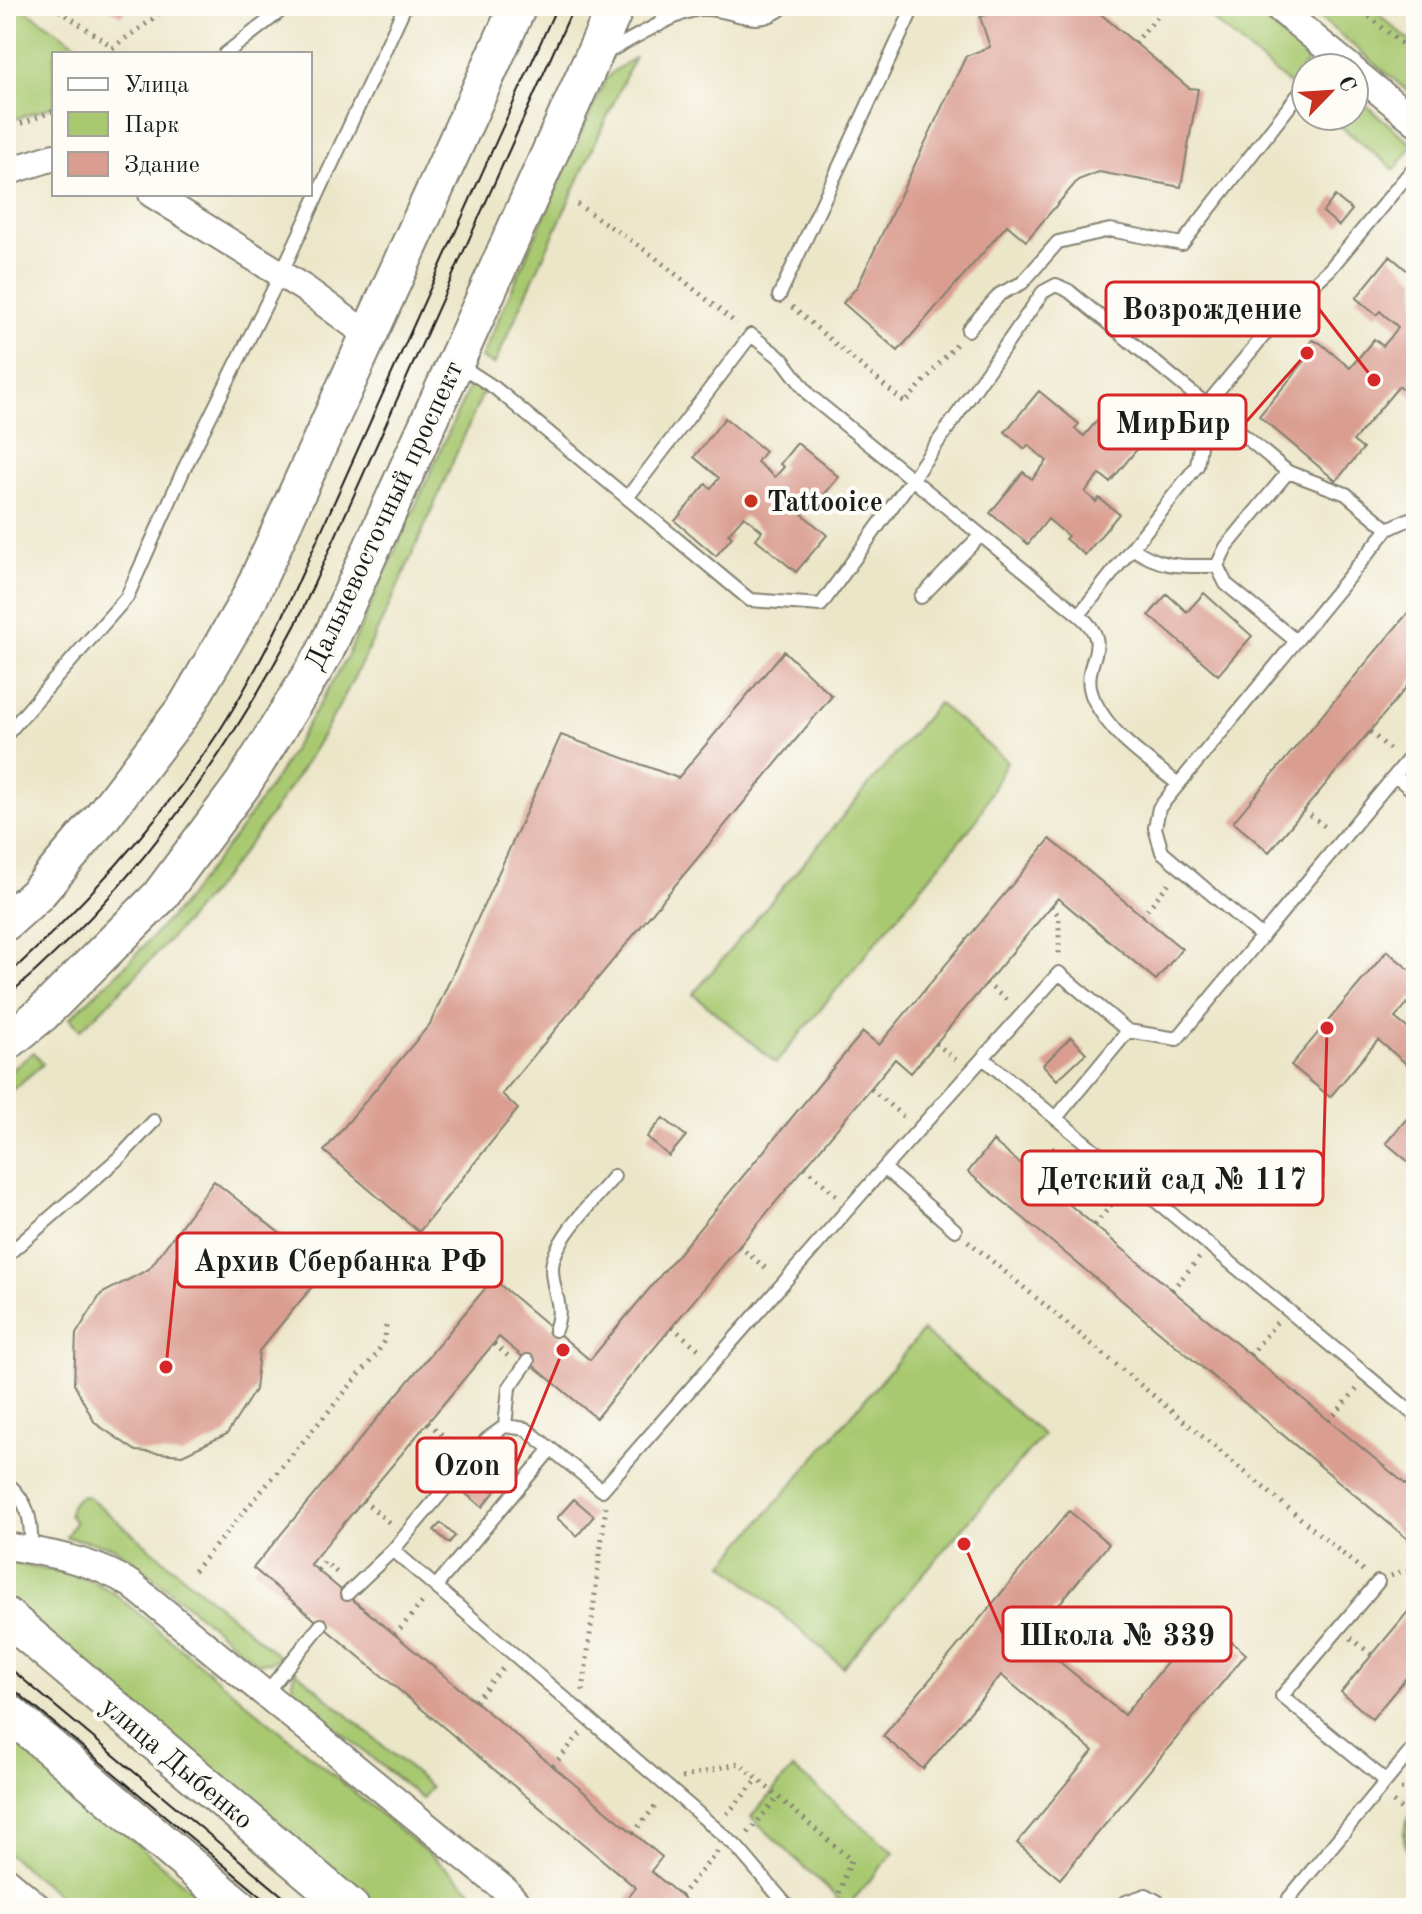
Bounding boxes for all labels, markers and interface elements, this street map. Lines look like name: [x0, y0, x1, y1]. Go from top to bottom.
legend: [52, 52, 312, 196]
north arrow: [1290, 52, 1370, 132]
text: С: [1333, 73, 1359, 96]
text: Улица: [124, 74, 189, 98]
text: Парк: [124, 114, 179, 138]
text: Здание: [124, 154, 200, 178]
callout: Возрождение: [1106, 282, 1319, 336]
text: Возрождение: [1122, 296, 1302, 326]
street label: Дальневосточный проспект: [302, 358, 470, 675]
callout: МирБир: [1099, 395, 1246, 449]
text: МирБир: [1116, 410, 1230, 440]
place label: Tattooice: [767, 490, 883, 518]
marker: Tattooice: [742, 492, 760, 510]
callout: Детский сад № 117: [1022, 1151, 1323, 1205]
text: Детский сад № 117: [1037, 1166, 1307, 1196]
callout: Архив Сбербанка РФ: [177, 1233, 502, 1287]
text: Архив Сбербанка РФ: [193, 1248, 487, 1278]
callout: Ozon: [417, 1438, 516, 1492]
text: Ozon: [434, 1452, 500, 1482]
callout: Школа № 339: [1003, 1607, 1231, 1661]
text: Школа № 339: [1019, 1622, 1215, 1652]
street label: улица Дыбенко: [95, 1693, 257, 1836]

